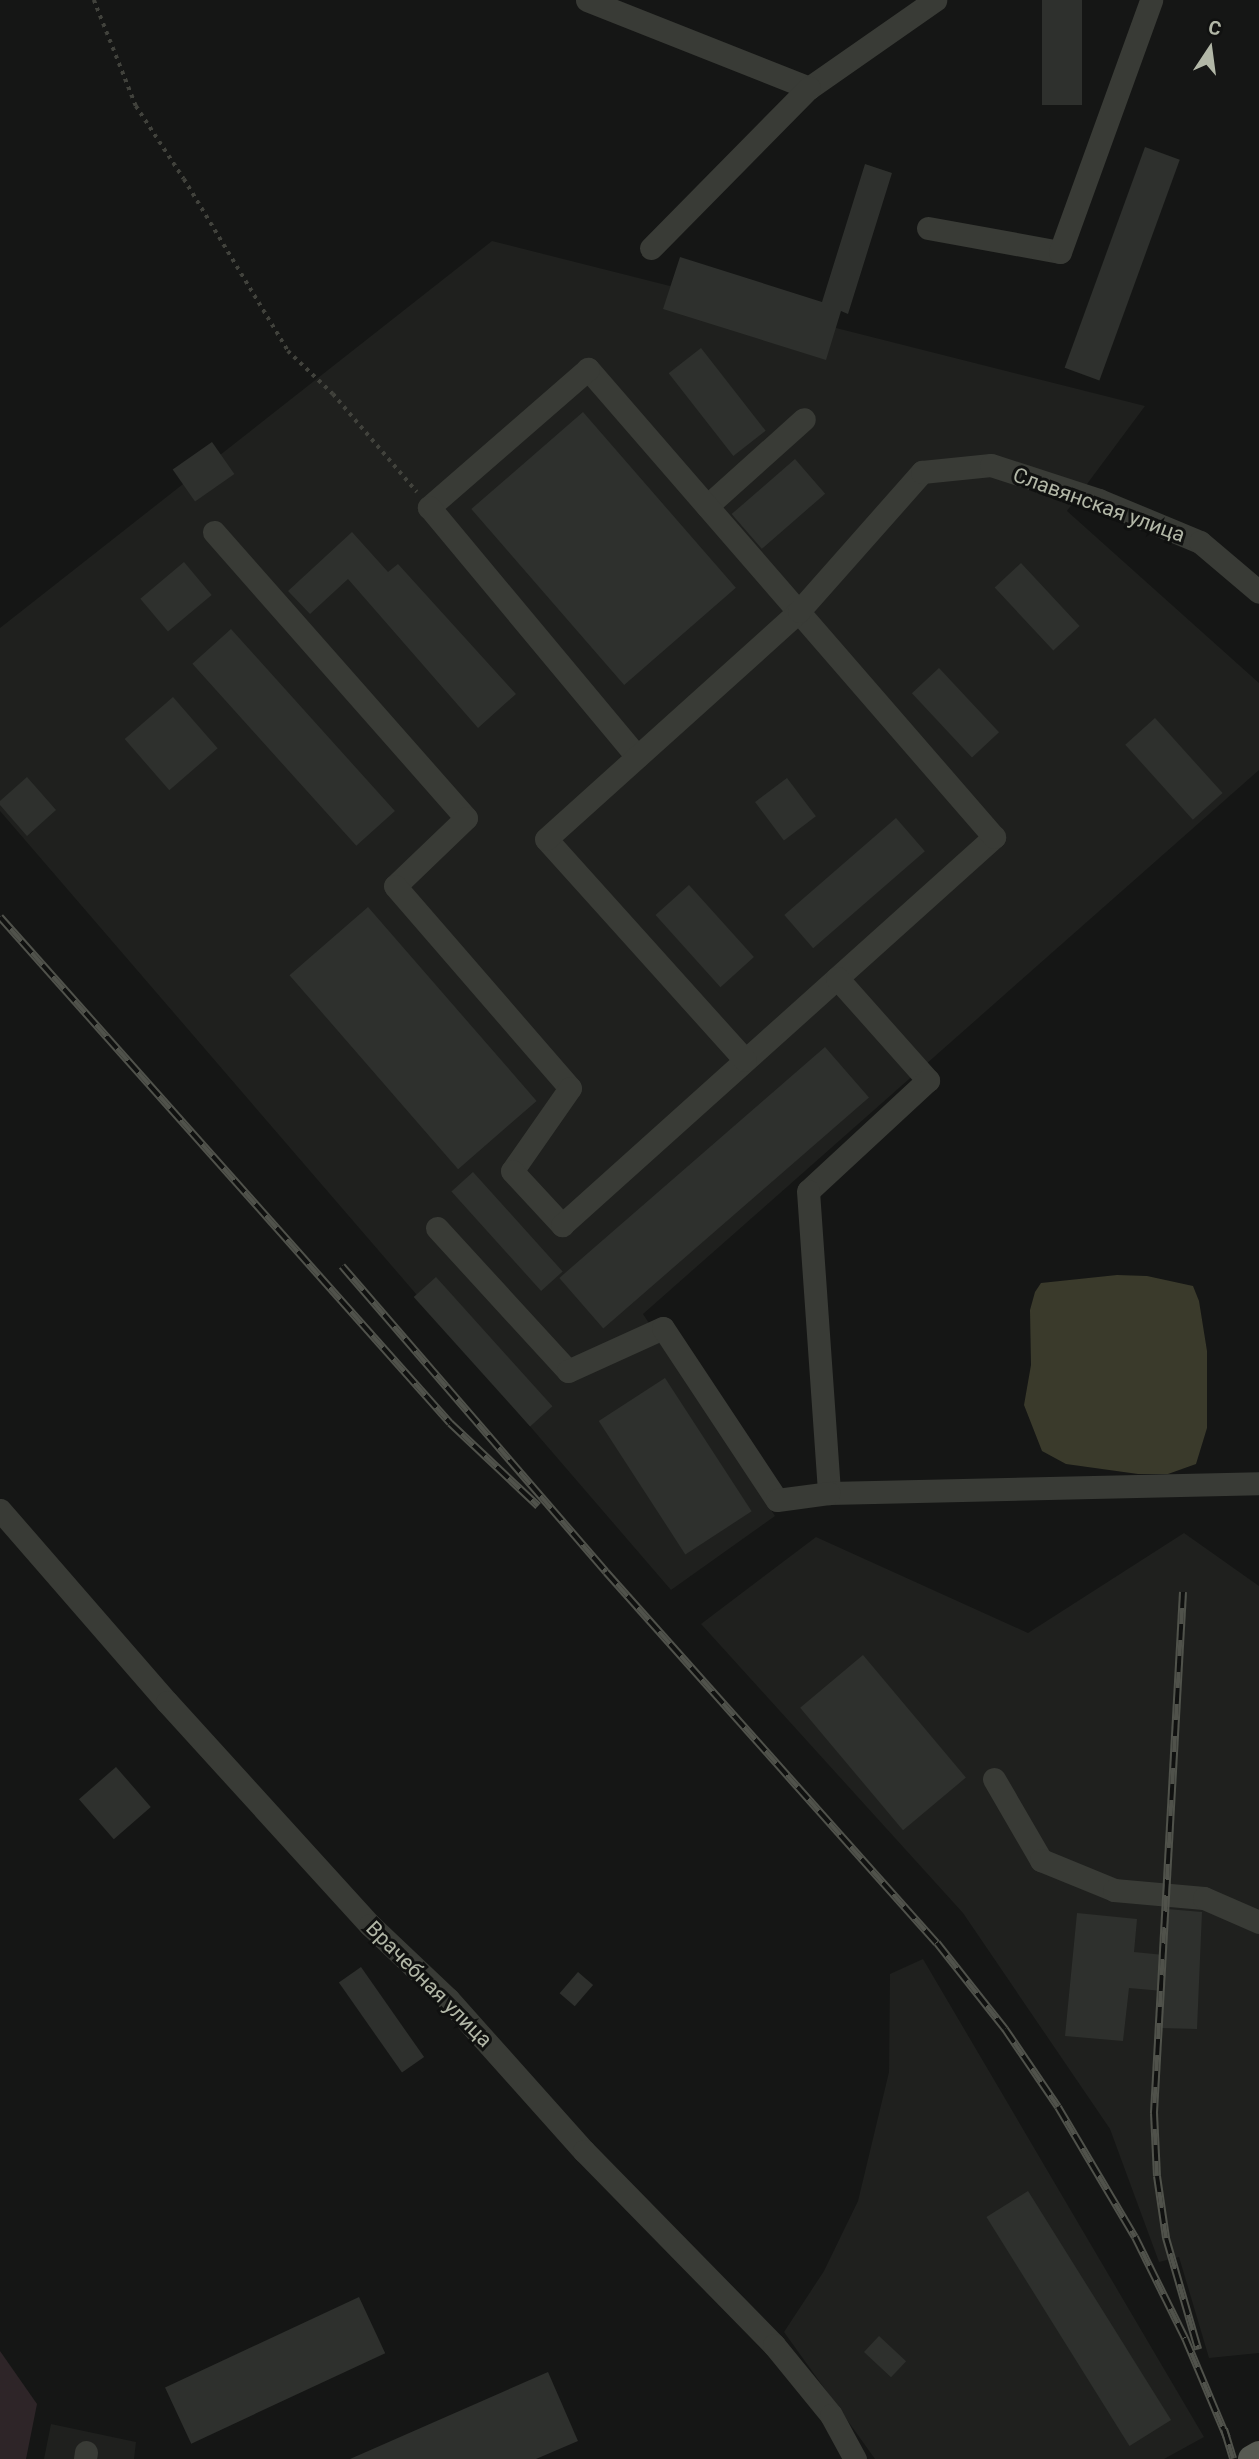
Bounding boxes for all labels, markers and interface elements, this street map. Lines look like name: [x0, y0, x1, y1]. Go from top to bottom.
north arrow: [1175, 14, 1245, 84]
text: С: [1206, 15, 1223, 41]
street label: Славянская улица: [1010, 462, 1188, 548]
street label: Врачебная улица: [361, 1916, 497, 2052]

